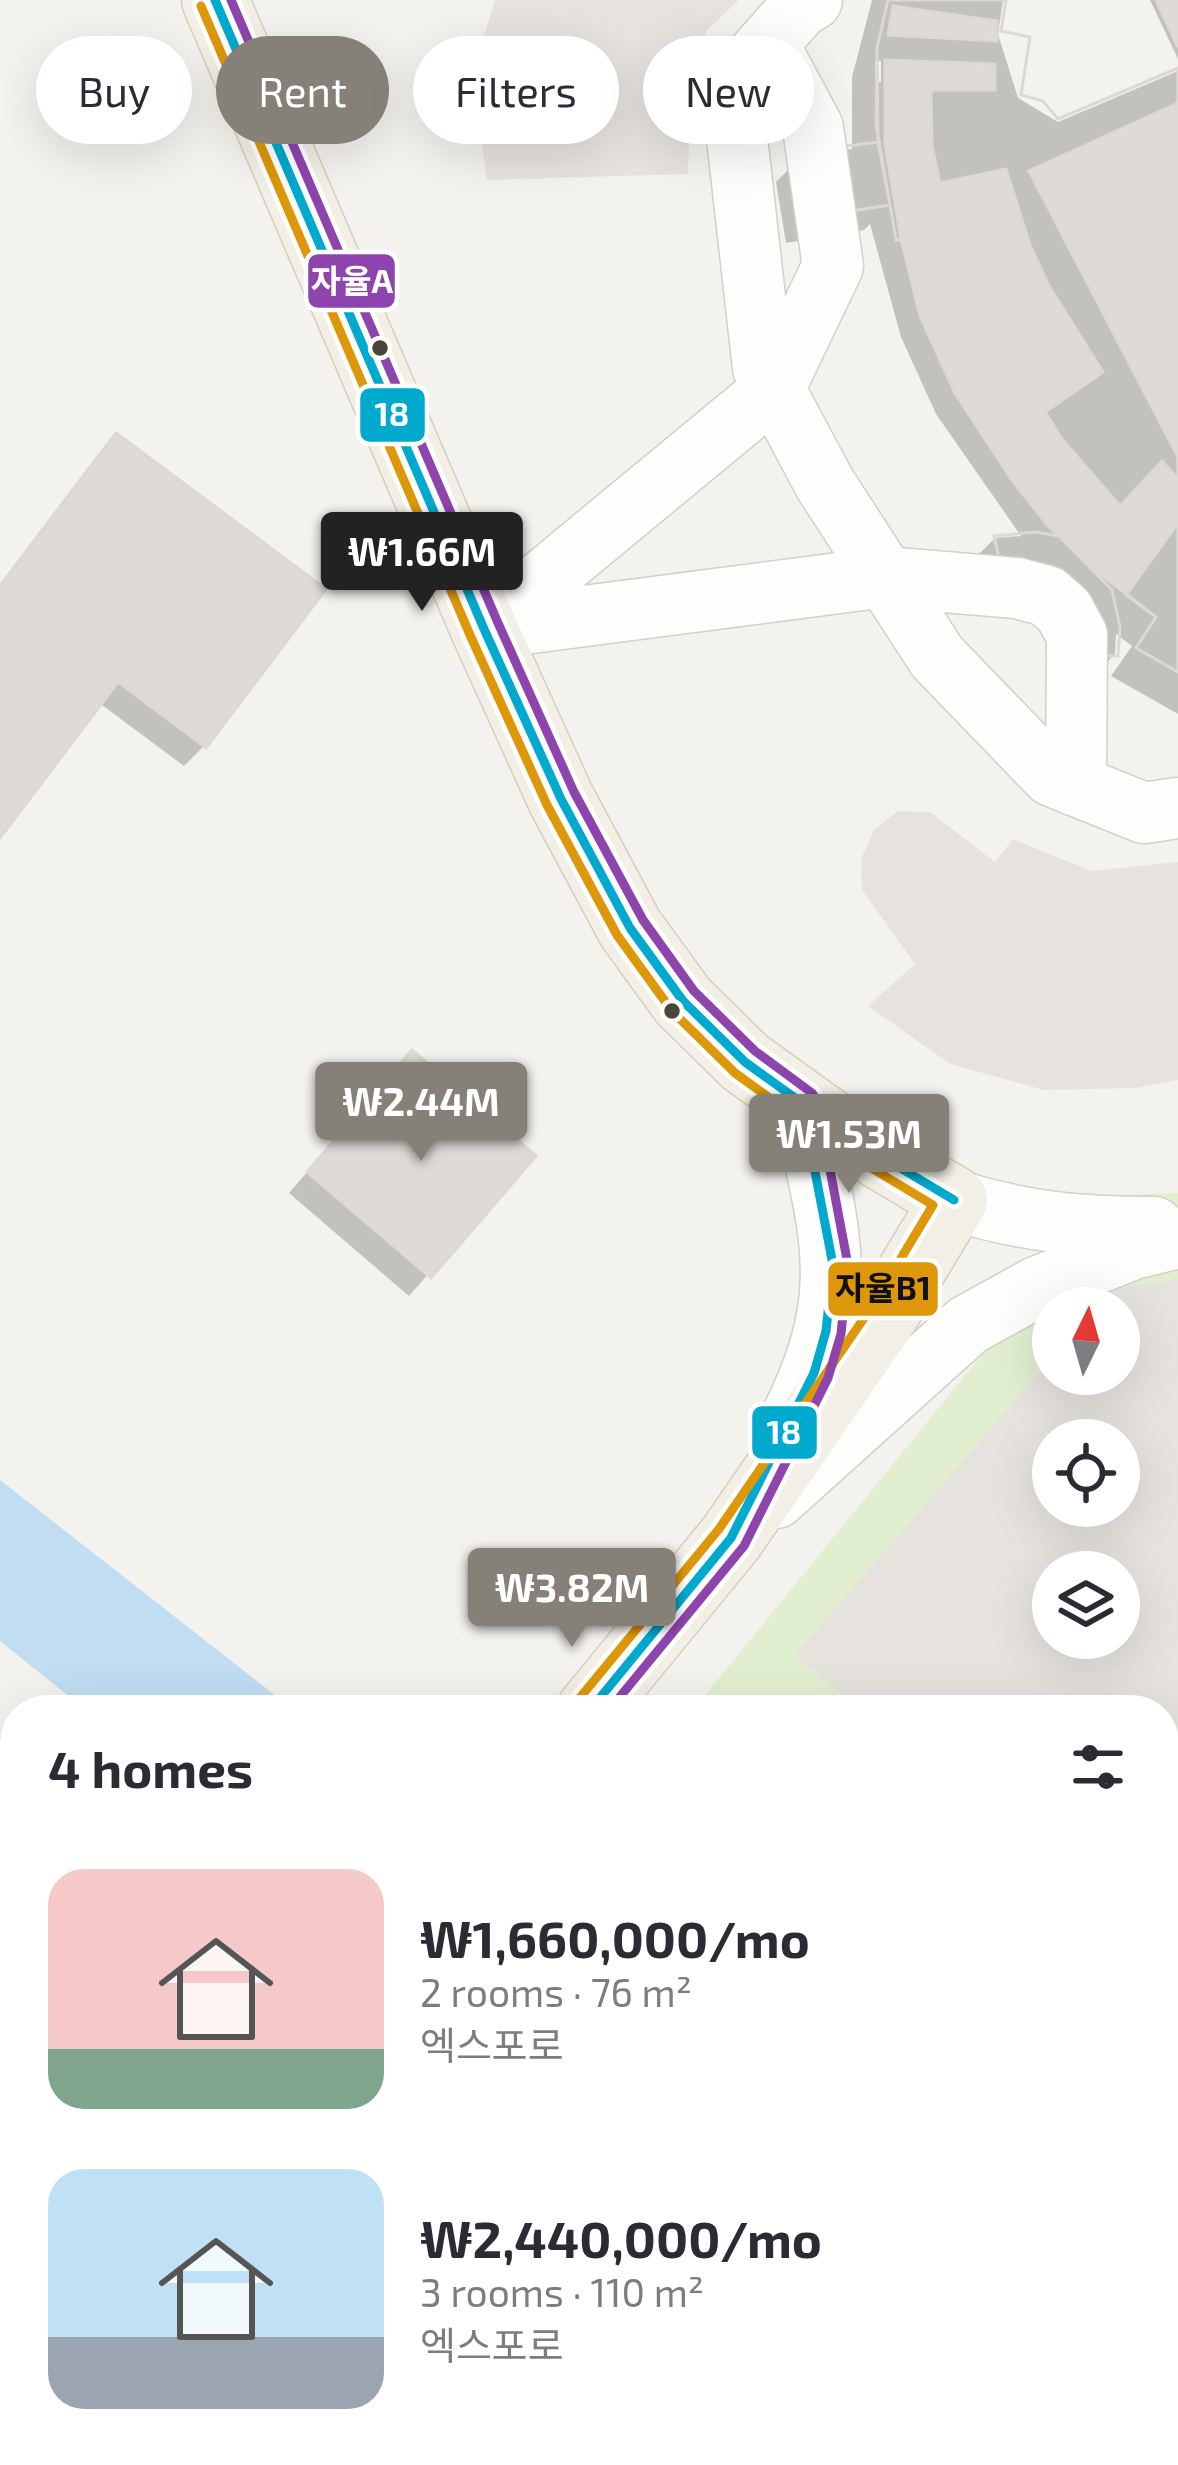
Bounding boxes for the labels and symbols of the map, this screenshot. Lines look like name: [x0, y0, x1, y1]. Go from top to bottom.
line badge: 자율A: [306, 252, 397, 310]
text: 자율A: [311, 260, 394, 300]
unlabelled marker: [369, 337, 391, 359]
line badge: 18: [358, 386, 427, 444]
text: 18: [375, 393, 409, 433]
pin: ₩1.66M: [324, 512, 520, 614]
unlabelled marker: [661, 1000, 683, 1022]
pin: ₩2.44M: [323, 1062, 519, 1164]
pin: ₩1.53M: [751, 1094, 947, 1196]
line badge: 자율B1: [826, 1260, 940, 1318]
text: 자율B1: [835, 1267, 931, 1307]
north arrow: [1032, 1287, 1140, 1395]
line badge: 18: [750, 1404, 819, 1461]
text: 18: [767, 1411, 801, 1451]
pin: ₩3.82M: [474, 1548, 670, 1650]

